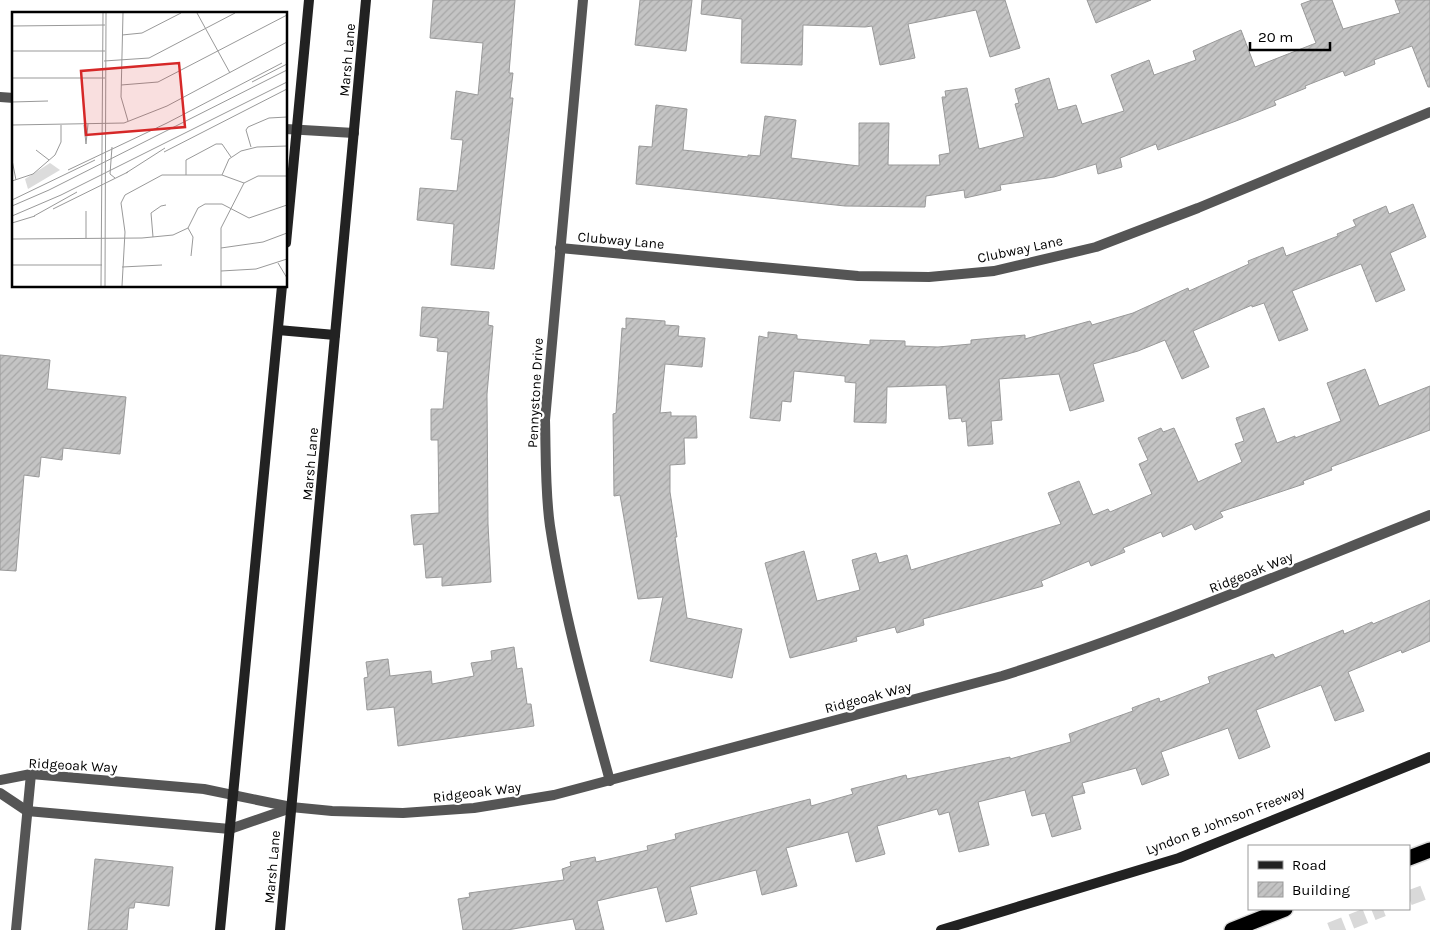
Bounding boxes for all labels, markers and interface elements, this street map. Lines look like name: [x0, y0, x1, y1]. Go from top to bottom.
inset map: [12, 12, 288, 288]
scale bar: [1250, 20, 1330, 52]
street label: Marsh Lane: [336, 23, 359, 97]
text: 20 m: [1258, 28, 1293, 46]
street label: Clubway Lane: [577, 228, 665, 253]
street label: Clubway Lane: [976, 232, 1064, 267]
street label: Pennystone Drive: [524, 338, 547, 449]
street label: Marsh Lane: [299, 427, 322, 501]
street label: Ridgeoak Way: [1207, 548, 1296, 597]
street label: Ridgeoak Way: [823, 678, 914, 717]
street label: Ridgeoak Way: [28, 755, 118, 776]
street label: Ridgeoak Way: [432, 779, 523, 806]
street label: Lyndon B Johnson Freeway: [1143, 782, 1308, 859]
street label: Marsh Lane: [261, 830, 284, 904]
legend: [1248, 845, 1410, 910]
text: Road: [1292, 856, 1327, 874]
text: Building: [1292, 881, 1350, 899]

